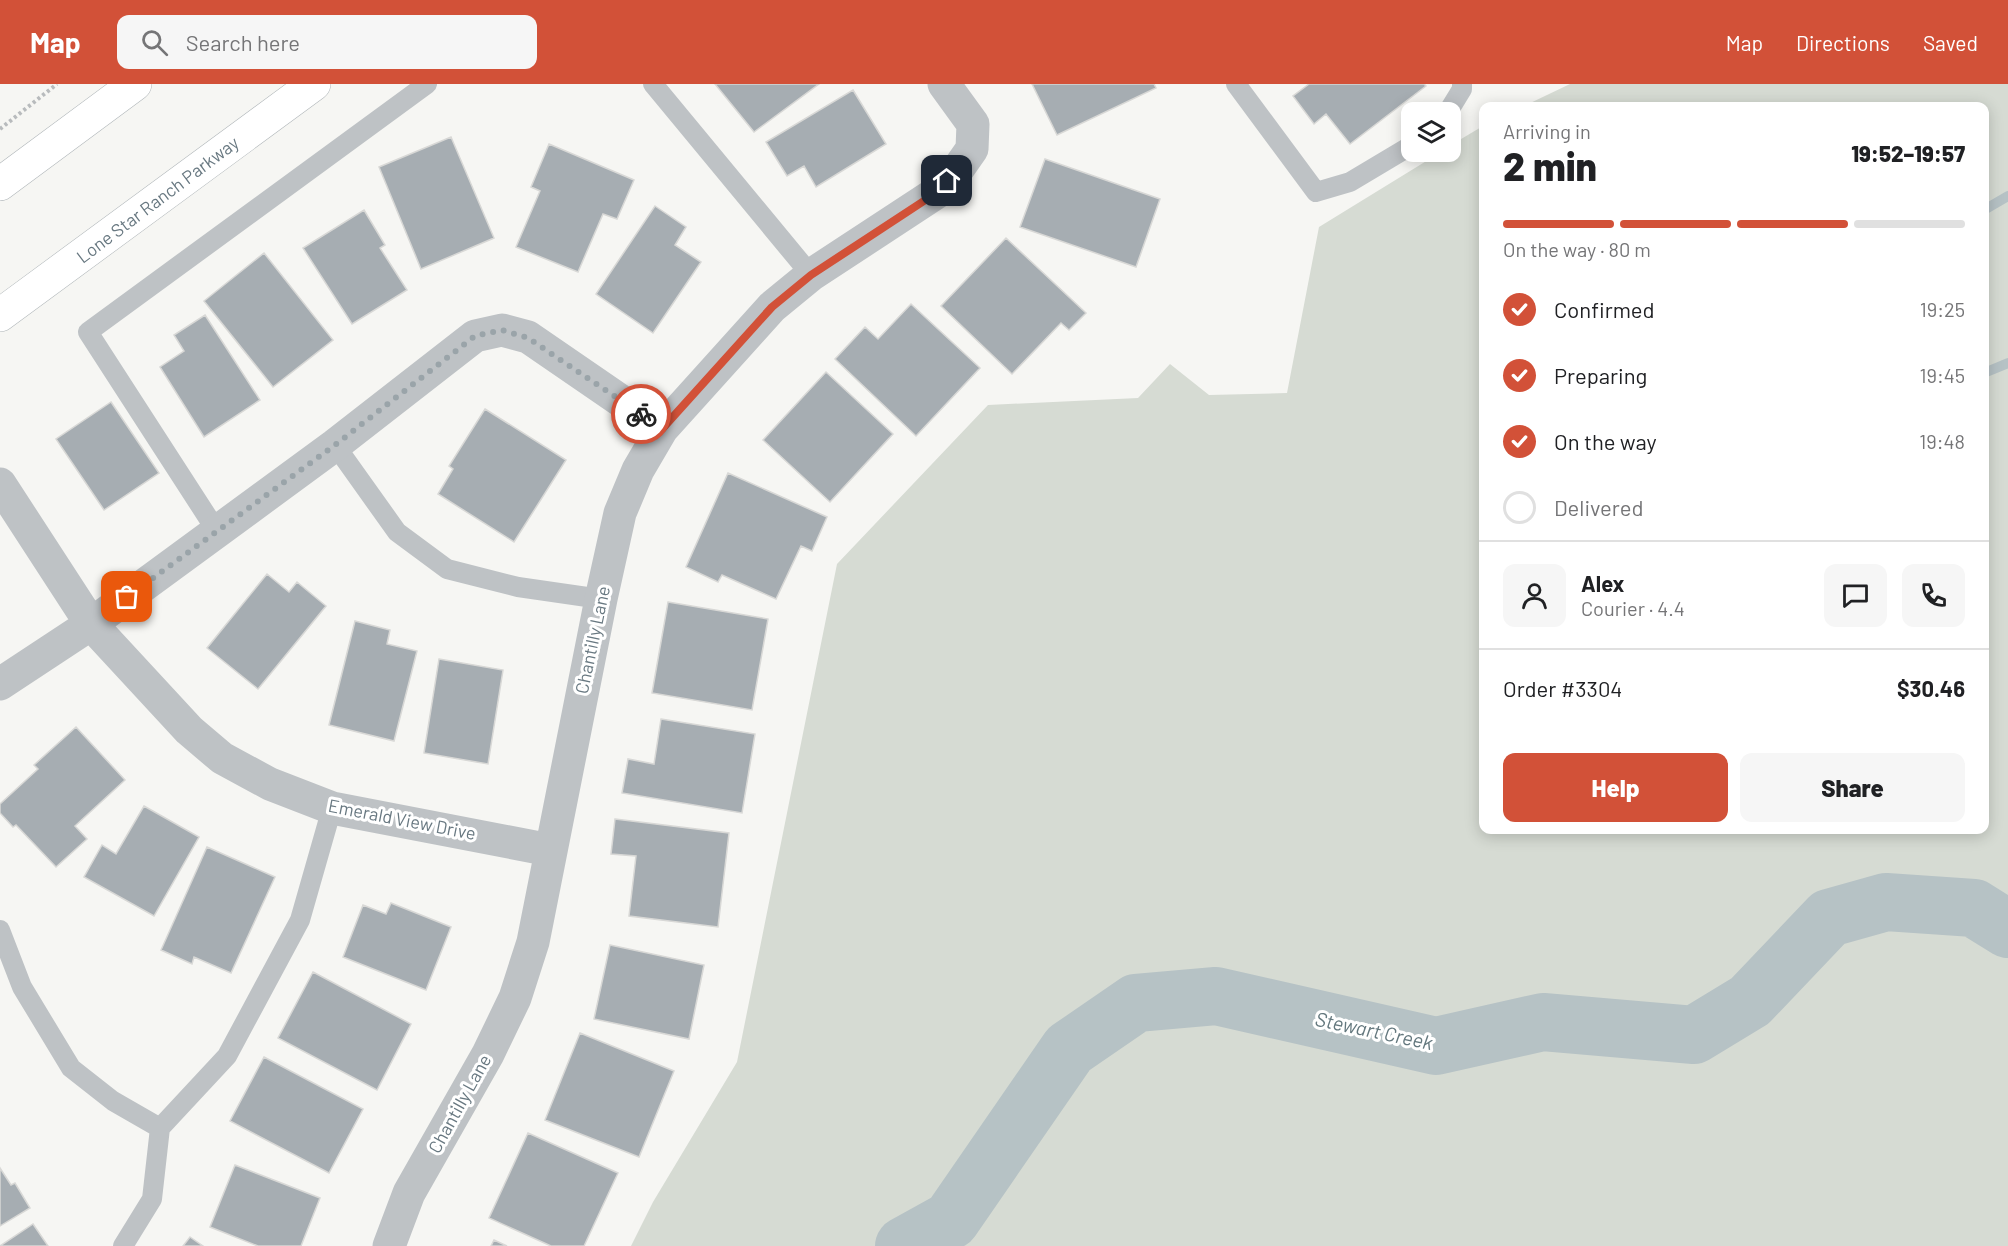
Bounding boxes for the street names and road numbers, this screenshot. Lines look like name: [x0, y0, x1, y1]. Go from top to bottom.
street label: Lone Star Ranch Parkway: [72, 131, 243, 267]
street label: Chantilly Lane: [570, 584, 614, 696]
street label: Emerald View Drive: [327, 794, 478, 844]
street label: Chantilly Lane: [423, 1050, 495, 1157]

